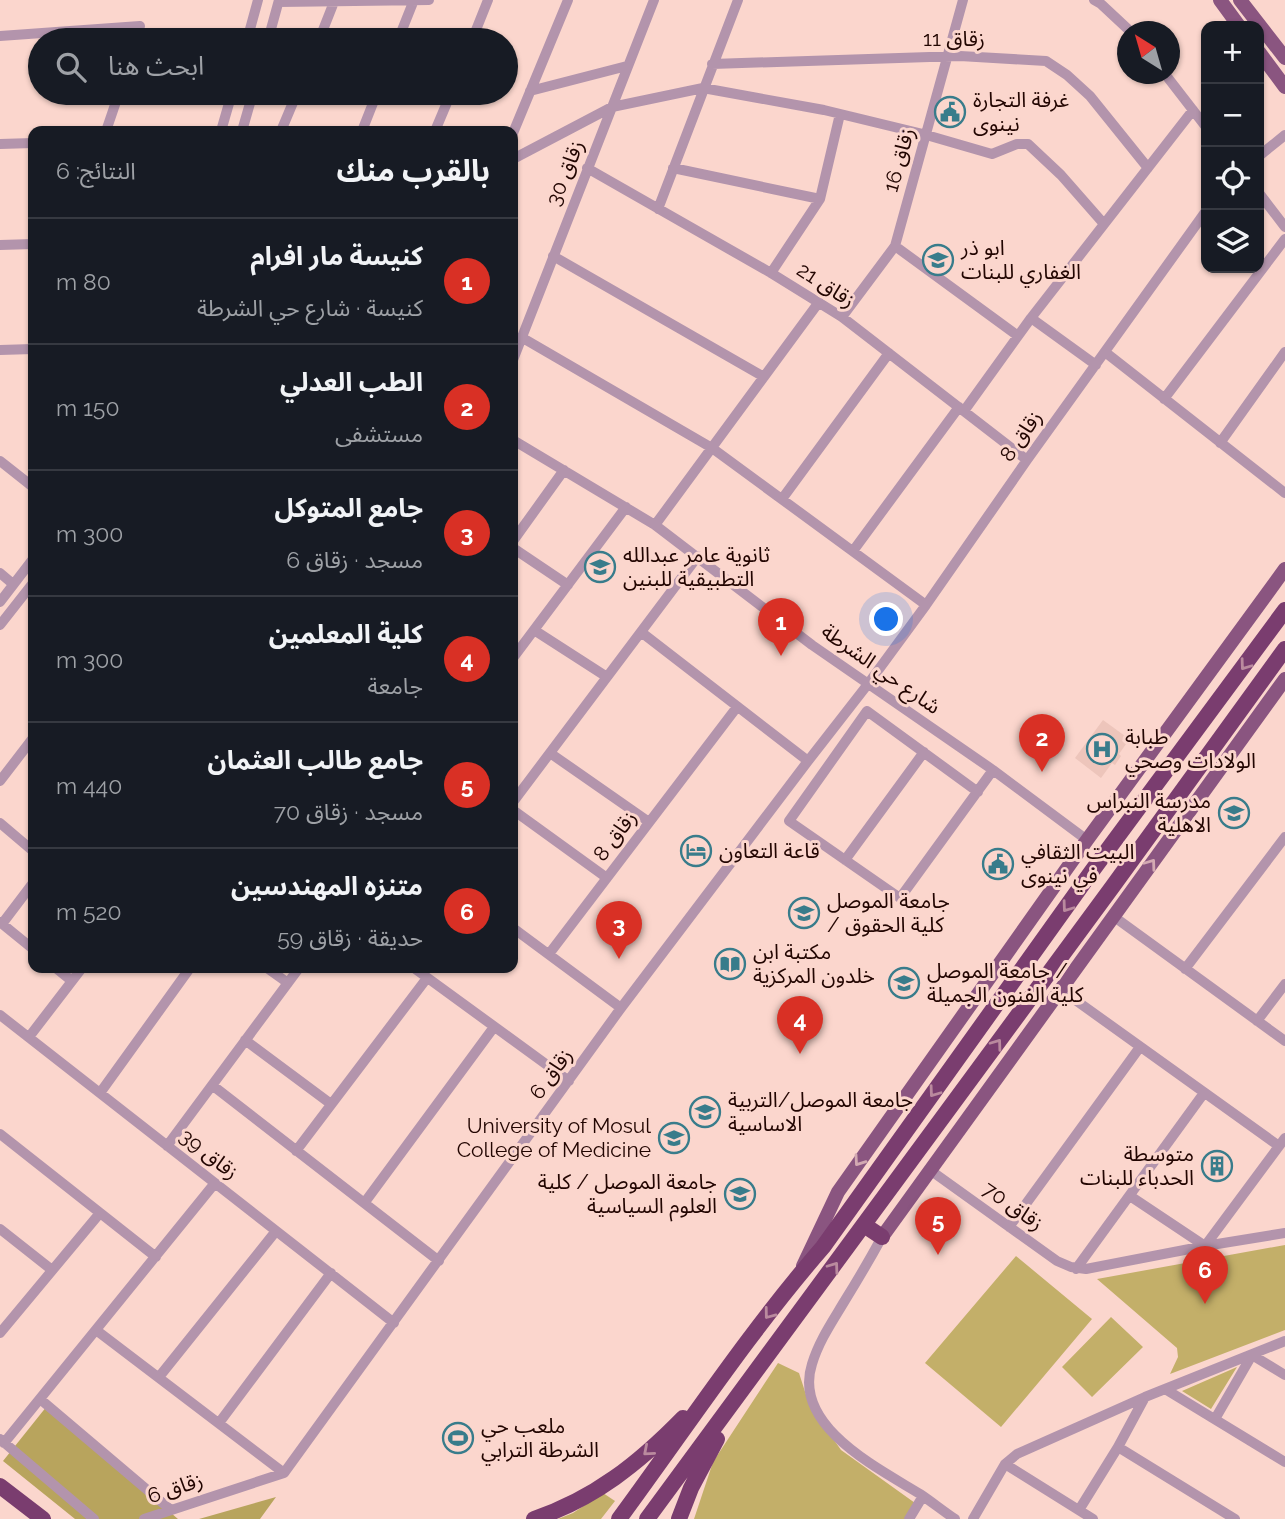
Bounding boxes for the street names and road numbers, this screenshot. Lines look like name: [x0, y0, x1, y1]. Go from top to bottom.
street label: زقاق 11: [923, 26, 985, 51]
street label: زقاق 16: [877, 125, 920, 195]
street label: زقاق 30: [540, 136, 589, 209]
street label: زقاق 21: [793, 257, 860, 313]
street label: زقاق 8: [994, 405, 1047, 466]
street label: شارع حي الشرطة: [815, 618, 946, 722]
street label: زقاق 8: [588, 806, 642, 866]
street label: زقاق 6: [524, 1043, 577, 1104]
street label: زقاق 39: [175, 1123, 244, 1184]
street label: زقاق 70: [978, 1176, 1048, 1235]
street label: زقاق 6: [144, 1467, 206, 1508]

